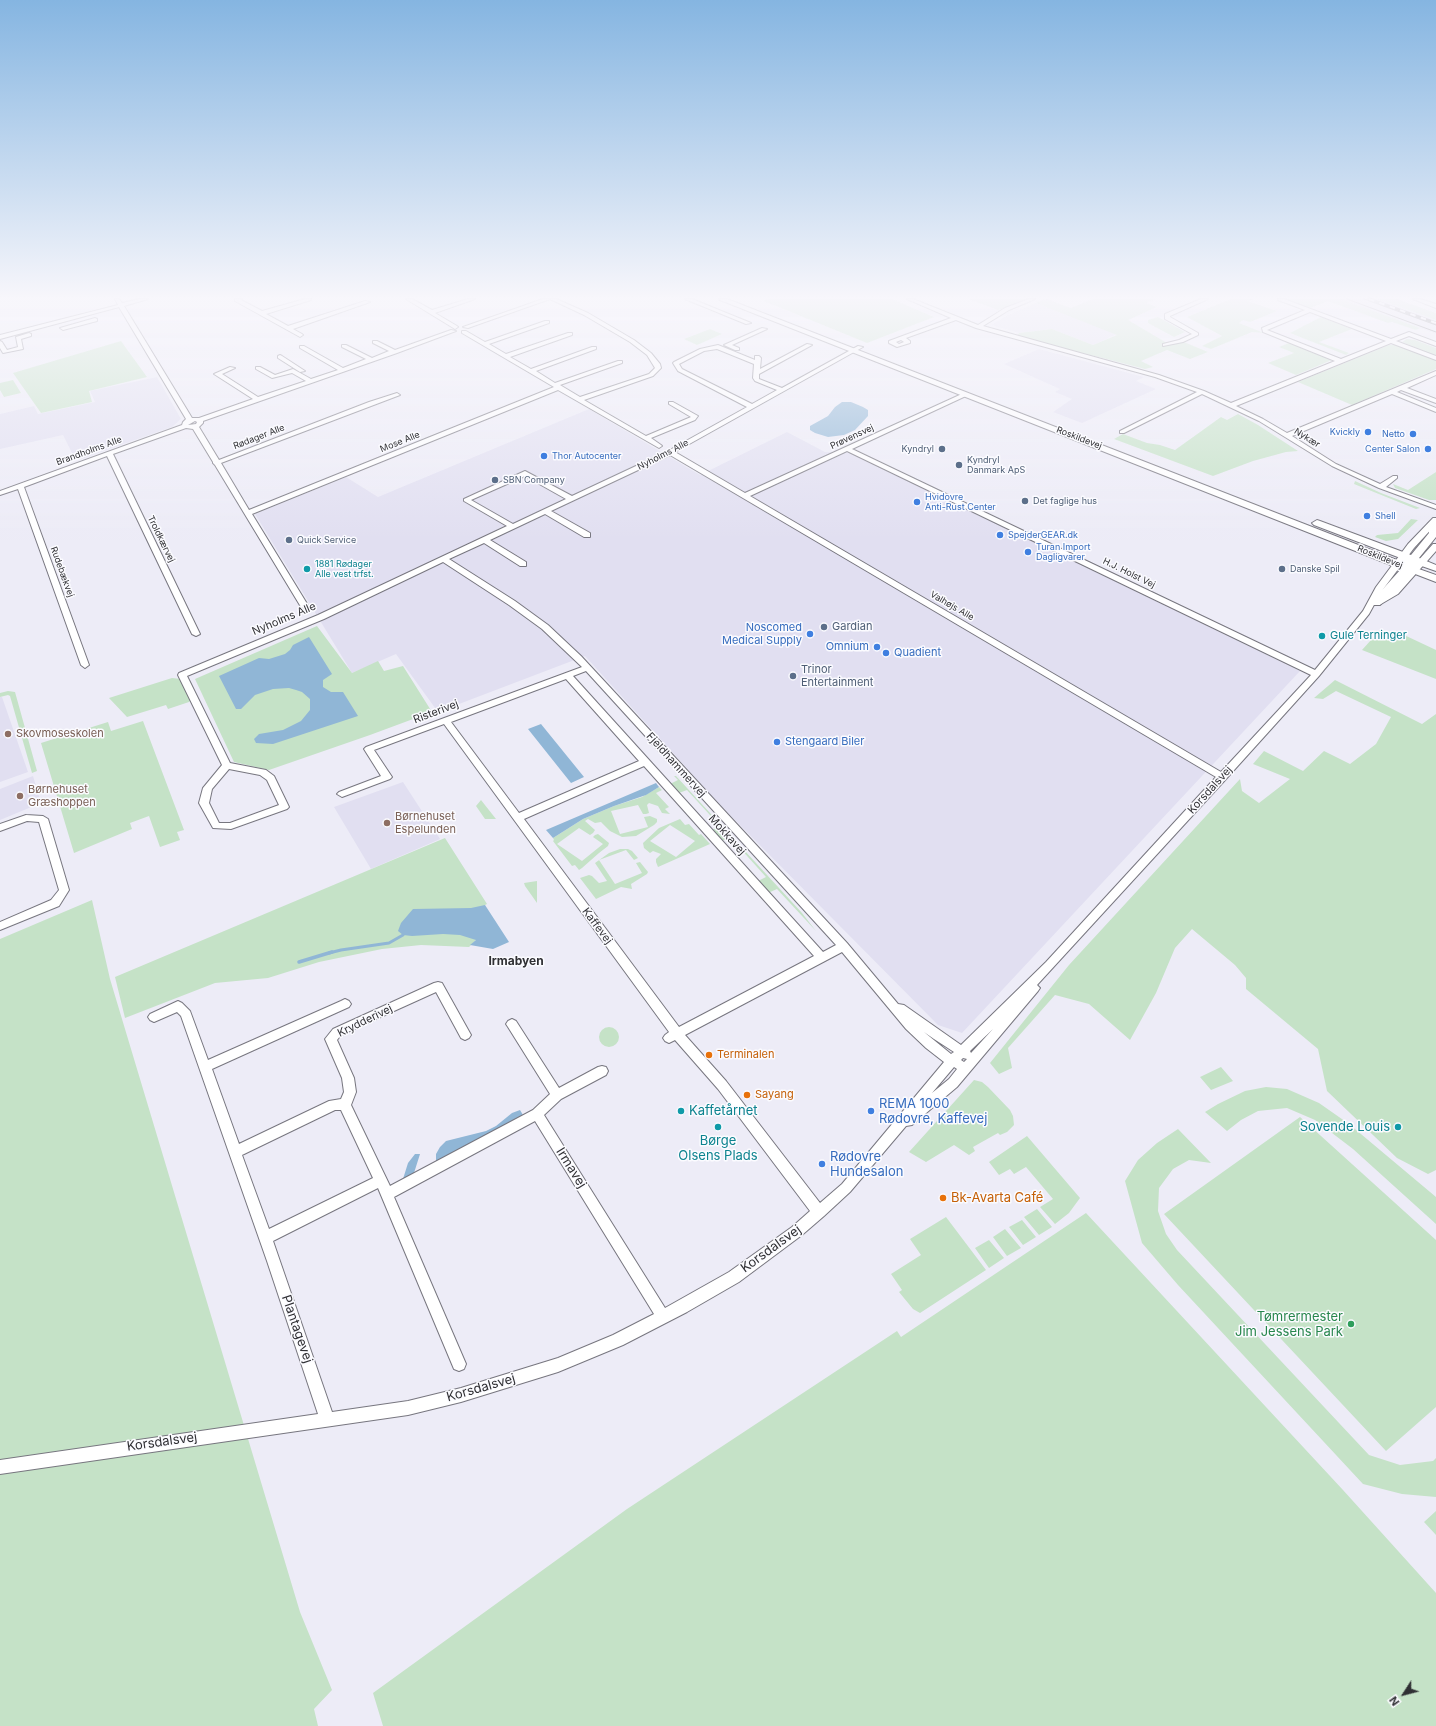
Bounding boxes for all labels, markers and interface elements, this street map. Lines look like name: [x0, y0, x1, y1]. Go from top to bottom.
street label: Rødager Alle: [232, 422, 286, 452]
street label: Prøvensvej: [829, 422, 875, 452]
street label: Roskildevej: [1055, 424, 1103, 452]
street label: Nykær: [1292, 426, 1322, 450]
place label: Kvickly: [1330, 427, 1360, 437]
marker: Kvickly: [1363, 427, 1373, 437]
street label: Mose Alle: [379, 429, 421, 455]
place label: Netto: [1382, 429, 1405, 439]
marker: Netto: [1408, 429, 1418, 439]
street label: Brandholms Alle: [55, 434, 123, 468]
street label: Nyholms Alle: [636, 438, 690, 472]
place label: Kyndryl: [902, 444, 934, 454]
marker: Kyndryl: [937, 444, 947, 454]
place label: Center Salon: [1365, 444, 1420, 454]
marker: Center Salon: [1423, 444, 1433, 454]
marker: Thor Autocenter: [539, 451, 549, 461]
place label: Thor Autocenter: [552, 451, 621, 461]
place label: Kyndryl Danmark ApS: [967, 455, 1025, 476]
marker: Kyndryl Danmark ApS: [954, 460, 964, 470]
marker: SBN Company: [490, 475, 500, 485]
place label: SBN Company: [503, 475, 565, 485]
place label: Hvidovre Anti-Rust Center: [925, 492, 996, 513]
marker: Det faglige hus: [1020, 496, 1030, 506]
place label: Det faglige hus: [1033, 496, 1097, 506]
marker: Hvidovre Anti-Rust Center: [912, 497, 922, 507]
marker: Shell: [1362, 511, 1372, 521]
place label: Shell: [1375, 511, 1396, 521]
street label: Troldkærvej: [145, 514, 177, 564]
marker: SpejderGEAR.dk: [995, 530, 1005, 540]
place label: SpejderGEAR.dk: [1008, 530, 1078, 540]
marker: Quick Service: [284, 535, 294, 545]
place label: Quick Service: [297, 535, 356, 545]
place label: Turan Import Dagligvarer: [1036, 542, 1090, 563]
street label: Roskildevej: [1356, 543, 1404, 571]
street label: Rudebækvej: [48, 545, 76, 599]
marker: Turan Import Dagligvarer: [1023, 547, 1033, 557]
street label: H.J. Holst Vej: [1101, 556, 1157, 590]
place label: 1881 Rødager Alle vest trfst.: [315, 559, 374, 580]
marker: 1881 Rødager Alle vest trfst.: [302, 564, 312, 574]
marker: Danske Spil: [1277, 564, 1287, 574]
place label: Danske Spil: [1290, 564, 1340, 574]
street label: Valhøjs Alle: [928, 589, 976, 623]
street label: Nyholms Alle: [250, 600, 318, 638]
place label: Gardian: [832, 620, 872, 634]
place label: Noscomed Medical Supply: [722, 621, 802, 647]
marker: Gardian: [819, 622, 829, 632]
marker: Noscomed Medical Supply: [805, 629, 815, 639]
place label: Gule Terninger: [1330, 629, 1407, 643]
marker: Gule Terninger: [1317, 631, 1327, 641]
place label: Omnium: [826, 640, 869, 654]
marker: Omnium: [872, 642, 882, 652]
place label: Quadient: [894, 646, 941, 660]
marker: Quadient: [881, 648, 891, 658]
place label: Trinor Entertainment: [801, 663, 873, 689]
marker: Trinor Entertainment: [788, 671, 798, 681]
street label: Risterivej: [411, 697, 461, 727]
place label: Skovmoseskolen: [16, 727, 104, 741]
marker: Skovmoseskolen: [3, 729, 13, 739]
street label: Fjeldhammervej: [643, 730, 709, 800]
place label: Stengaard Biler: [785, 735, 864, 749]
marker: Stengaard Biler: [772, 737, 782, 747]
street label: Korsdalsvej: [1185, 763, 1235, 817]
place label: Børnehuset Græshoppen: [28, 783, 96, 809]
marker: Børnehuset Græshoppen: [15, 791, 25, 801]
place label: Børnehuset Espelunden: [395, 810, 456, 836]
street label: Mokkavej: [705, 812, 749, 858]
marker: Børnehuset Espelunden: [382, 818, 392, 828]
street label: Kaffevej: [579, 905, 615, 947]
district label: Irmabyen: [488, 954, 544, 968]
street label: Krydderivej: [335, 1002, 395, 1040]
place label: Terminalen: [717, 1048, 775, 1062]
marker: Terminalen: [704, 1050, 714, 1060]
place label: Sayang: [755, 1088, 794, 1102]
marker: Sayang: [742, 1090, 752, 1100]
place label: REMA 1000 Rødovre, Kaffevej: [879, 1096, 987, 1127]
place label: Kaffetårnet: [689, 1103, 758, 1119]
marker: Kaffetårnet: [676, 1106, 686, 1116]
marker: REMA 1000 Rødovre, Kaffevej: [866, 1106, 876, 1116]
place label: Sovende Louis: [1300, 1119, 1390, 1135]
marker: Børge Olsens Plads: [713, 1122, 723, 1132]
marker: Sovende Louis: [1393, 1122, 1403, 1132]
place label: Børge Olsens Plads: [678, 1133, 758, 1164]
street label: Irmavej: [552, 1145, 590, 1191]
place label: Rødovre Hundesalon: [830, 1149, 903, 1180]
marker: Rødovre Hundesalon: [817, 1159, 827, 1169]
place label: Bk-Avarta Café: [951, 1190, 1043, 1206]
marker: Bk-Avarta Café: [938, 1193, 948, 1203]
street label: Korsdalsvej: [738, 1222, 804, 1276]
street label: Plantagevej: [278, 1293, 316, 1365]
place label: Tømrermester Jim Jessens Park: [1235, 1309, 1343, 1340]
marker: Tømrermester Jim Jessens Park: [1346, 1319, 1356, 1329]
street label: Korsdalsvej: [445, 1371, 517, 1405]
street label: Korsdalsvej: [126, 1429, 198, 1455]
north arrow: [1384, 1674, 1424, 1714]
text: N: [1386, 1694, 1402, 1709]

